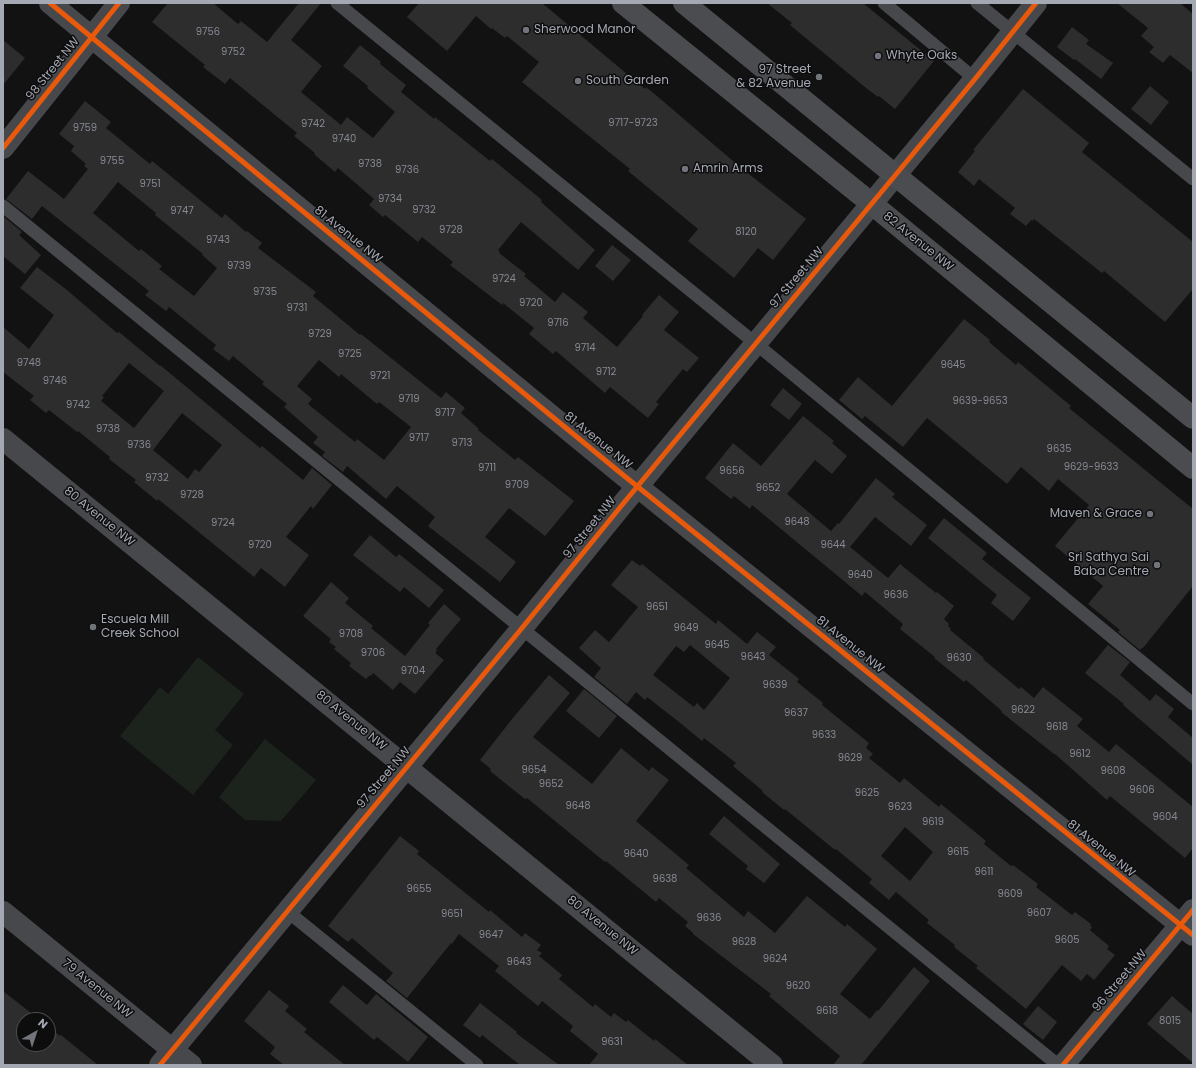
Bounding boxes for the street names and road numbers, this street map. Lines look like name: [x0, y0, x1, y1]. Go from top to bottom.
street label: 98 Street NW: [23, 35, 83, 103]
street label: 81 Avenue NW: [311, 203, 385, 267]
street label: 82 Avenue NW: [880, 209, 956, 275]
street label: 97 Street NW: [767, 244, 827, 312]
street label: 81 Avenue NW: [561, 409, 635, 473]
street label: 80 Avenue NW: [61, 484, 137, 550]
street label: 97 Street NW: [561, 494, 619, 562]
street label: 81 Avenue NW: [813, 613, 887, 677]
street label: 80 Avenue NW: [313, 688, 389, 754]
street label: 97 Street NW: [354, 744, 414, 812]
street label: 81 Avenue NW: [1064, 817, 1138, 881]
street label: 80 Avenue NW: [564, 893, 640, 959]
street label: 96 Street NW: [1090, 947, 1150, 1015]
street label: 79 Avenue NW: [59, 956, 135, 1022]

